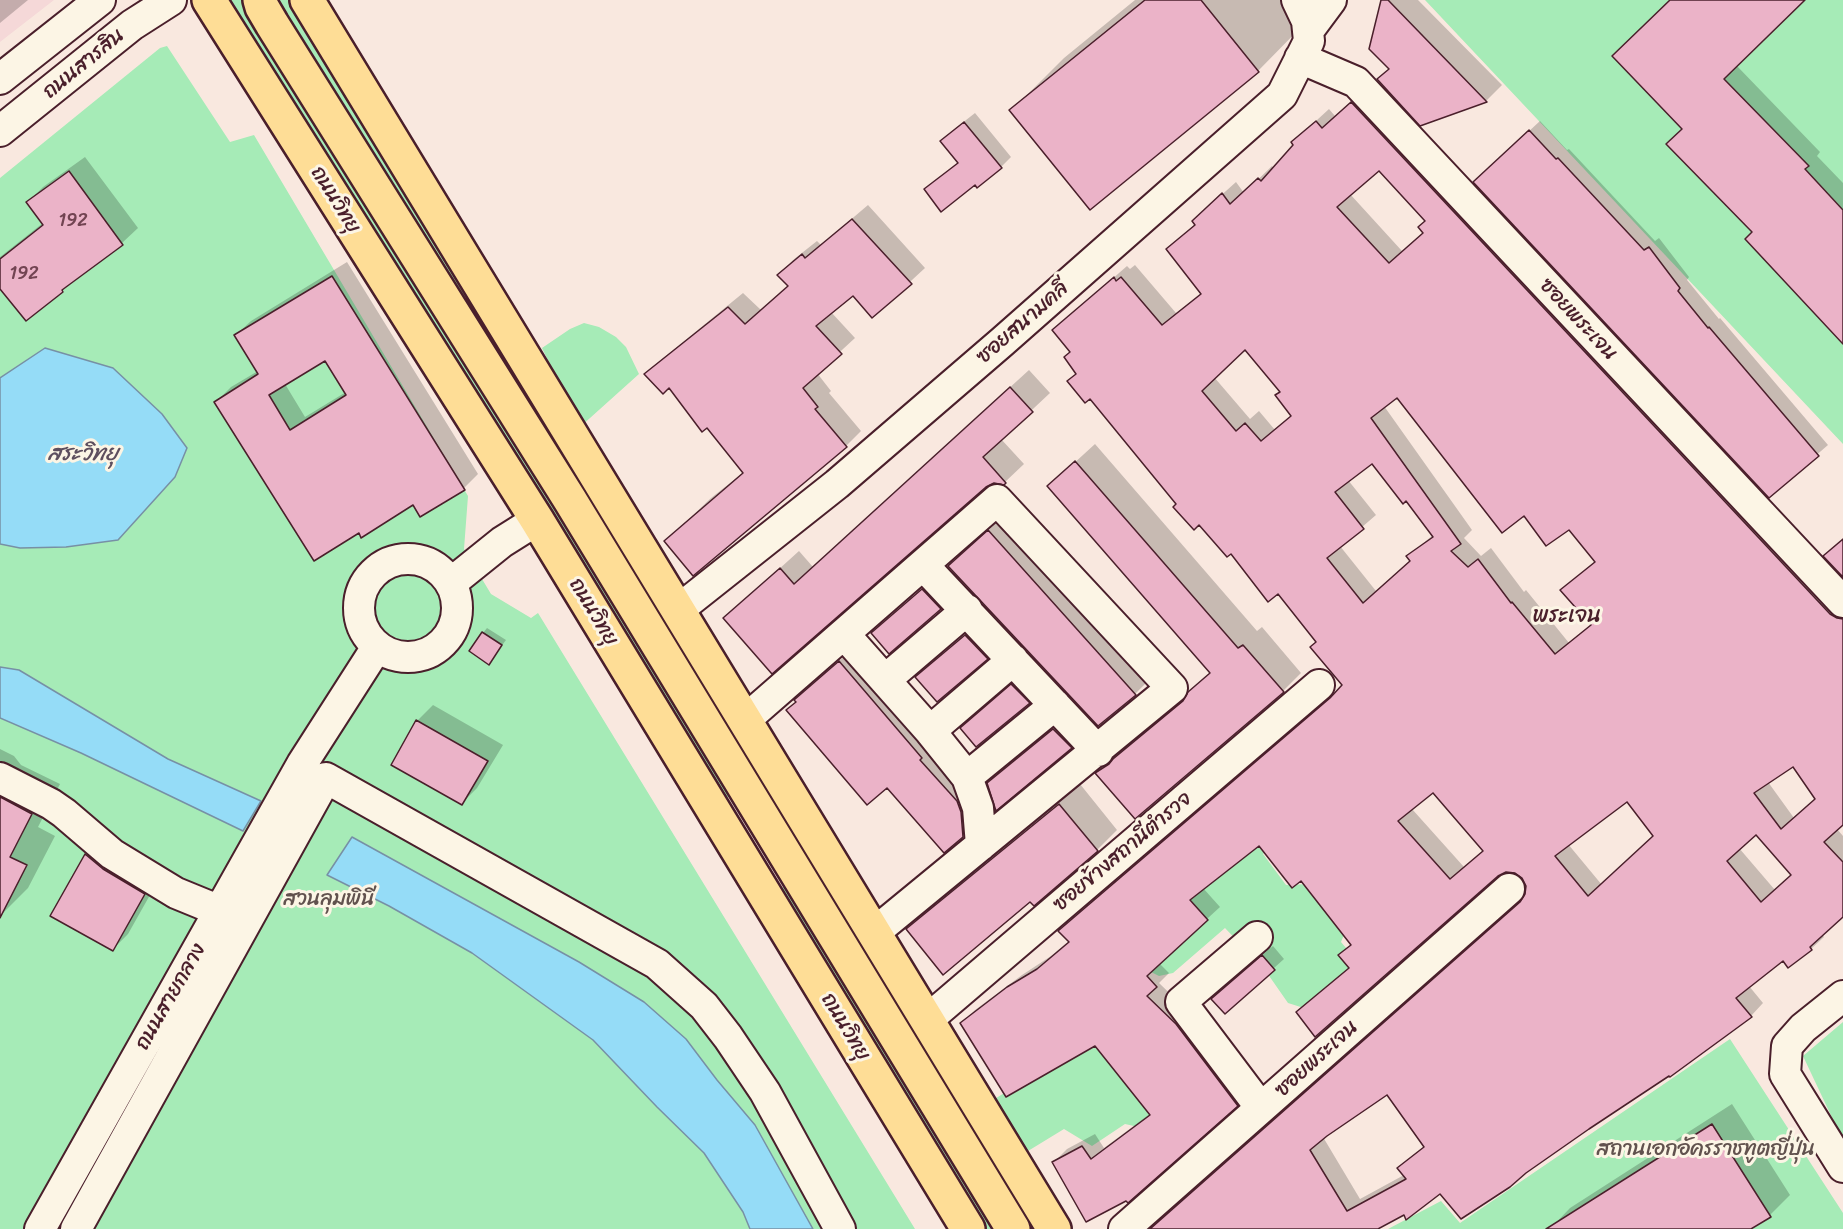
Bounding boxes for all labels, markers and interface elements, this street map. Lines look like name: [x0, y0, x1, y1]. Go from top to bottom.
street label: ถนนสารสิน: [38, 23, 130, 105]
street label: ถนนวิทยุ: [305, 162, 365, 238]
house number: 192: [58, 210, 88, 232]
house number: 192: [9, 263, 39, 285]
street label: ซอยพระเจน: [1534, 274, 1622, 366]
street label: ซอยสนามคลี: [972, 276, 1074, 370]
water label: สระวิทยุ: [48, 441, 118, 467]
street label: ถนนวิทยุ: [563, 574, 623, 650]
district label: พระเจน: [1533, 603, 1601, 629]
street label: ซอยข้างสถานีตำรวจ: [1049, 787, 1197, 917]
park label: สวนลุมพินี: [284, 887, 374, 913]
street label: ถนนสายกลาง: [130, 939, 212, 1055]
street label: ถนนวิทยุ: [815, 989, 875, 1065]
street label: ซอยพระเจน: [1270, 1015, 1364, 1103]
park label: สถานเอกอัครราชทูตญี่ปุ่น: [1597, 1137, 1815, 1163]

